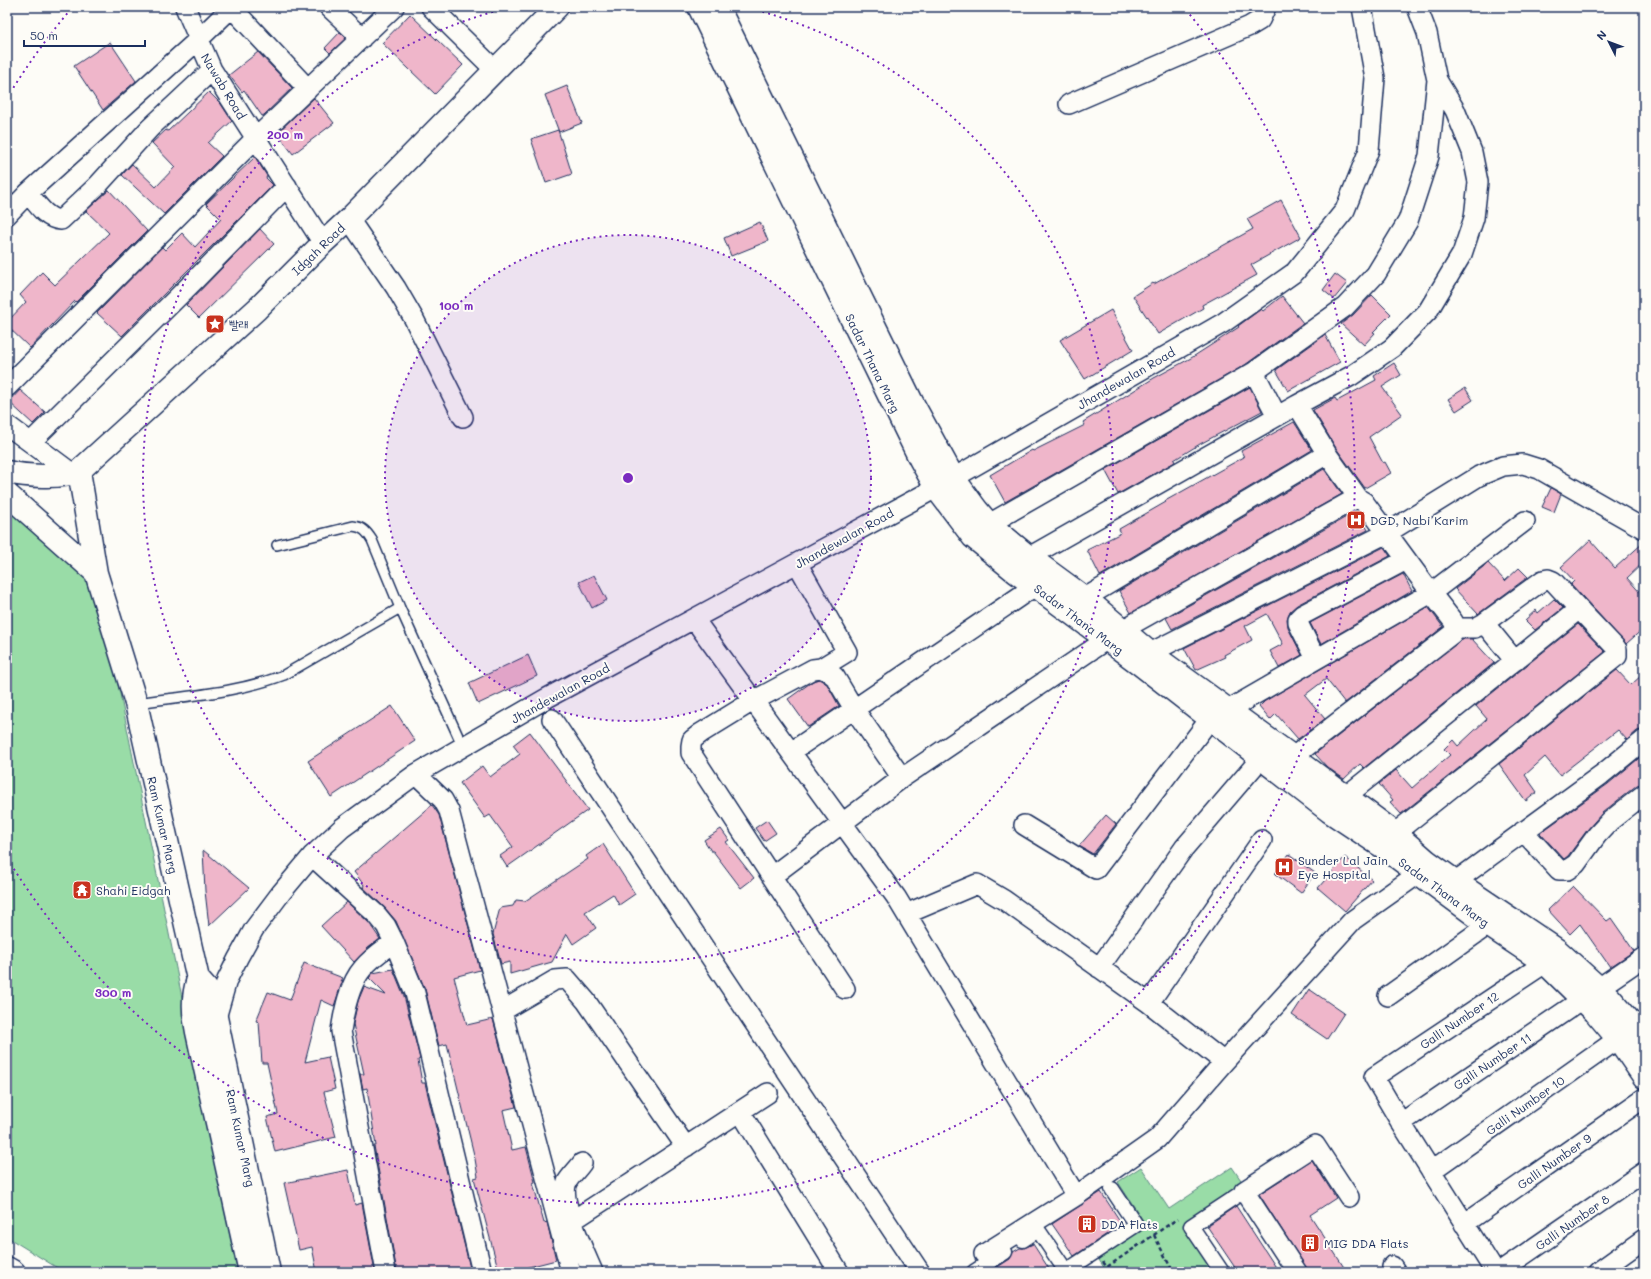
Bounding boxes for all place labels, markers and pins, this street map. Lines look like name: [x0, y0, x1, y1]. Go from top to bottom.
place icon: 빨래: [204, 313, 226, 335]
place label: 빨래: [229, 316, 248, 332]
centre of rings: [621, 471, 635, 485]
hospital icon: DGD, Nabi Karim: [1345, 509, 1367, 531]
place label: DGD, Nabi Karim: [1370, 512, 1468, 528]
place label: Sunder Lal Jain Eye Hospital: [1298, 852, 1388, 882]
hospital icon: Sunder Lal Jain Eye Hospital: [1273, 856, 1295, 878]
temple icon: Shahi Eidgah: [71, 879, 93, 901]
place label: Shahi Eidgah: [96, 882, 171, 898]
building icon: DDA Flats: [1076, 1213, 1098, 1235]
place label: DDA Flats: [1101, 1216, 1158, 1232]
building icon: MIG DDA Flats: [1299, 1232, 1321, 1254]
place label: MIG DDA Flats: [1324, 1235, 1409, 1251]

